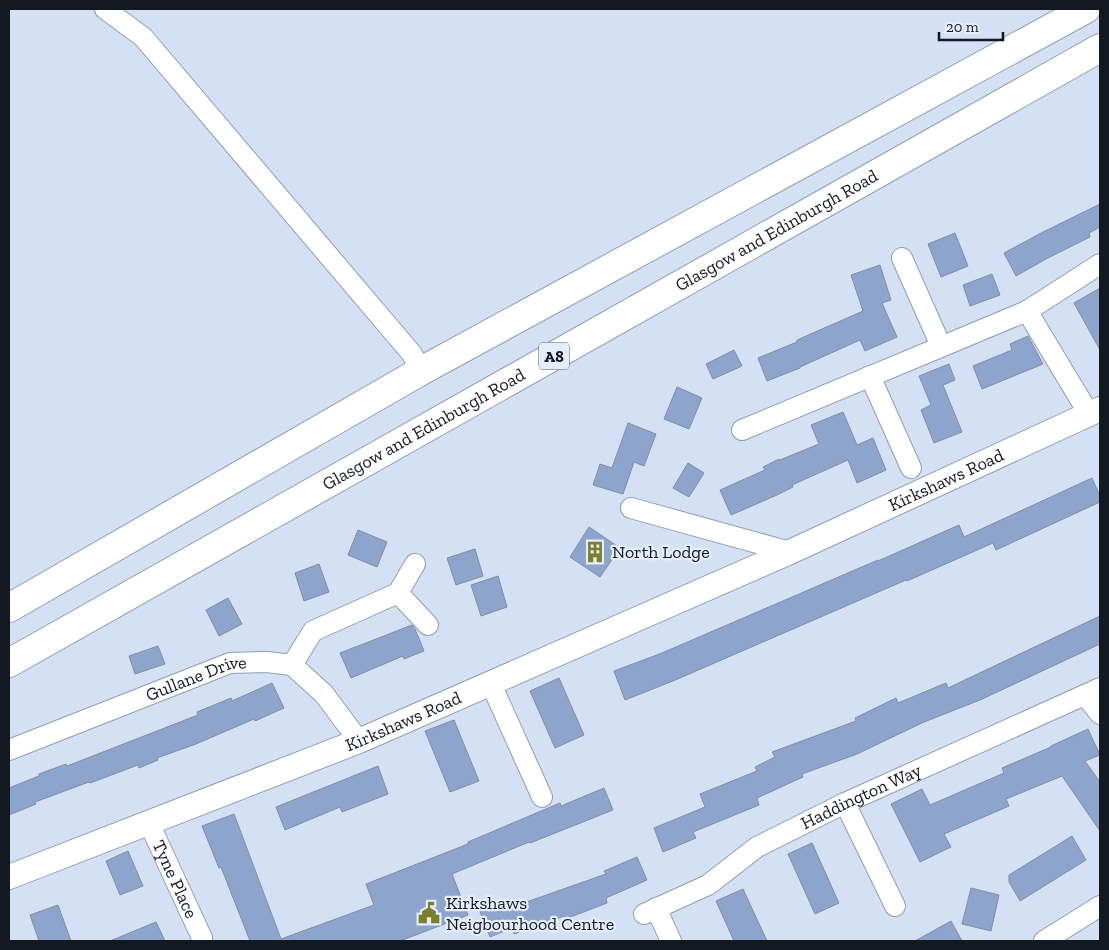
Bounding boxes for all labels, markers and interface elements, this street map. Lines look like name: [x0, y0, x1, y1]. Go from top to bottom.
scale bar: [939, 10, 1003, 42]
text: 20 m: [946, 18, 979, 36]
street label: Glasgow and Edinburgh Road: [671, 165, 882, 296]
road number: A8: [539, 342, 569, 370]
street label: Glasgow and Edinburgh Road: [319, 363, 529, 495]
street label: Kirkshaws Road: [885, 444, 1007, 516]
building icon: North Lodge: [582, 539, 608, 565]
place label: North Lodge: [612, 541, 710, 563]
street label: Gullane Drive: [143, 652, 247, 706]
street label: Kirkshaws Road: [342, 686, 465, 756]
street label: Haddington Way: [797, 759, 926, 834]
street label: Tyne Place: [147, 837, 202, 922]
place label: Kirkshaws Neigbourhood Centre: [446, 892, 614, 935]
public building icon: Kirkshaws Neigbourhood Centre: [416, 900, 442, 926]

